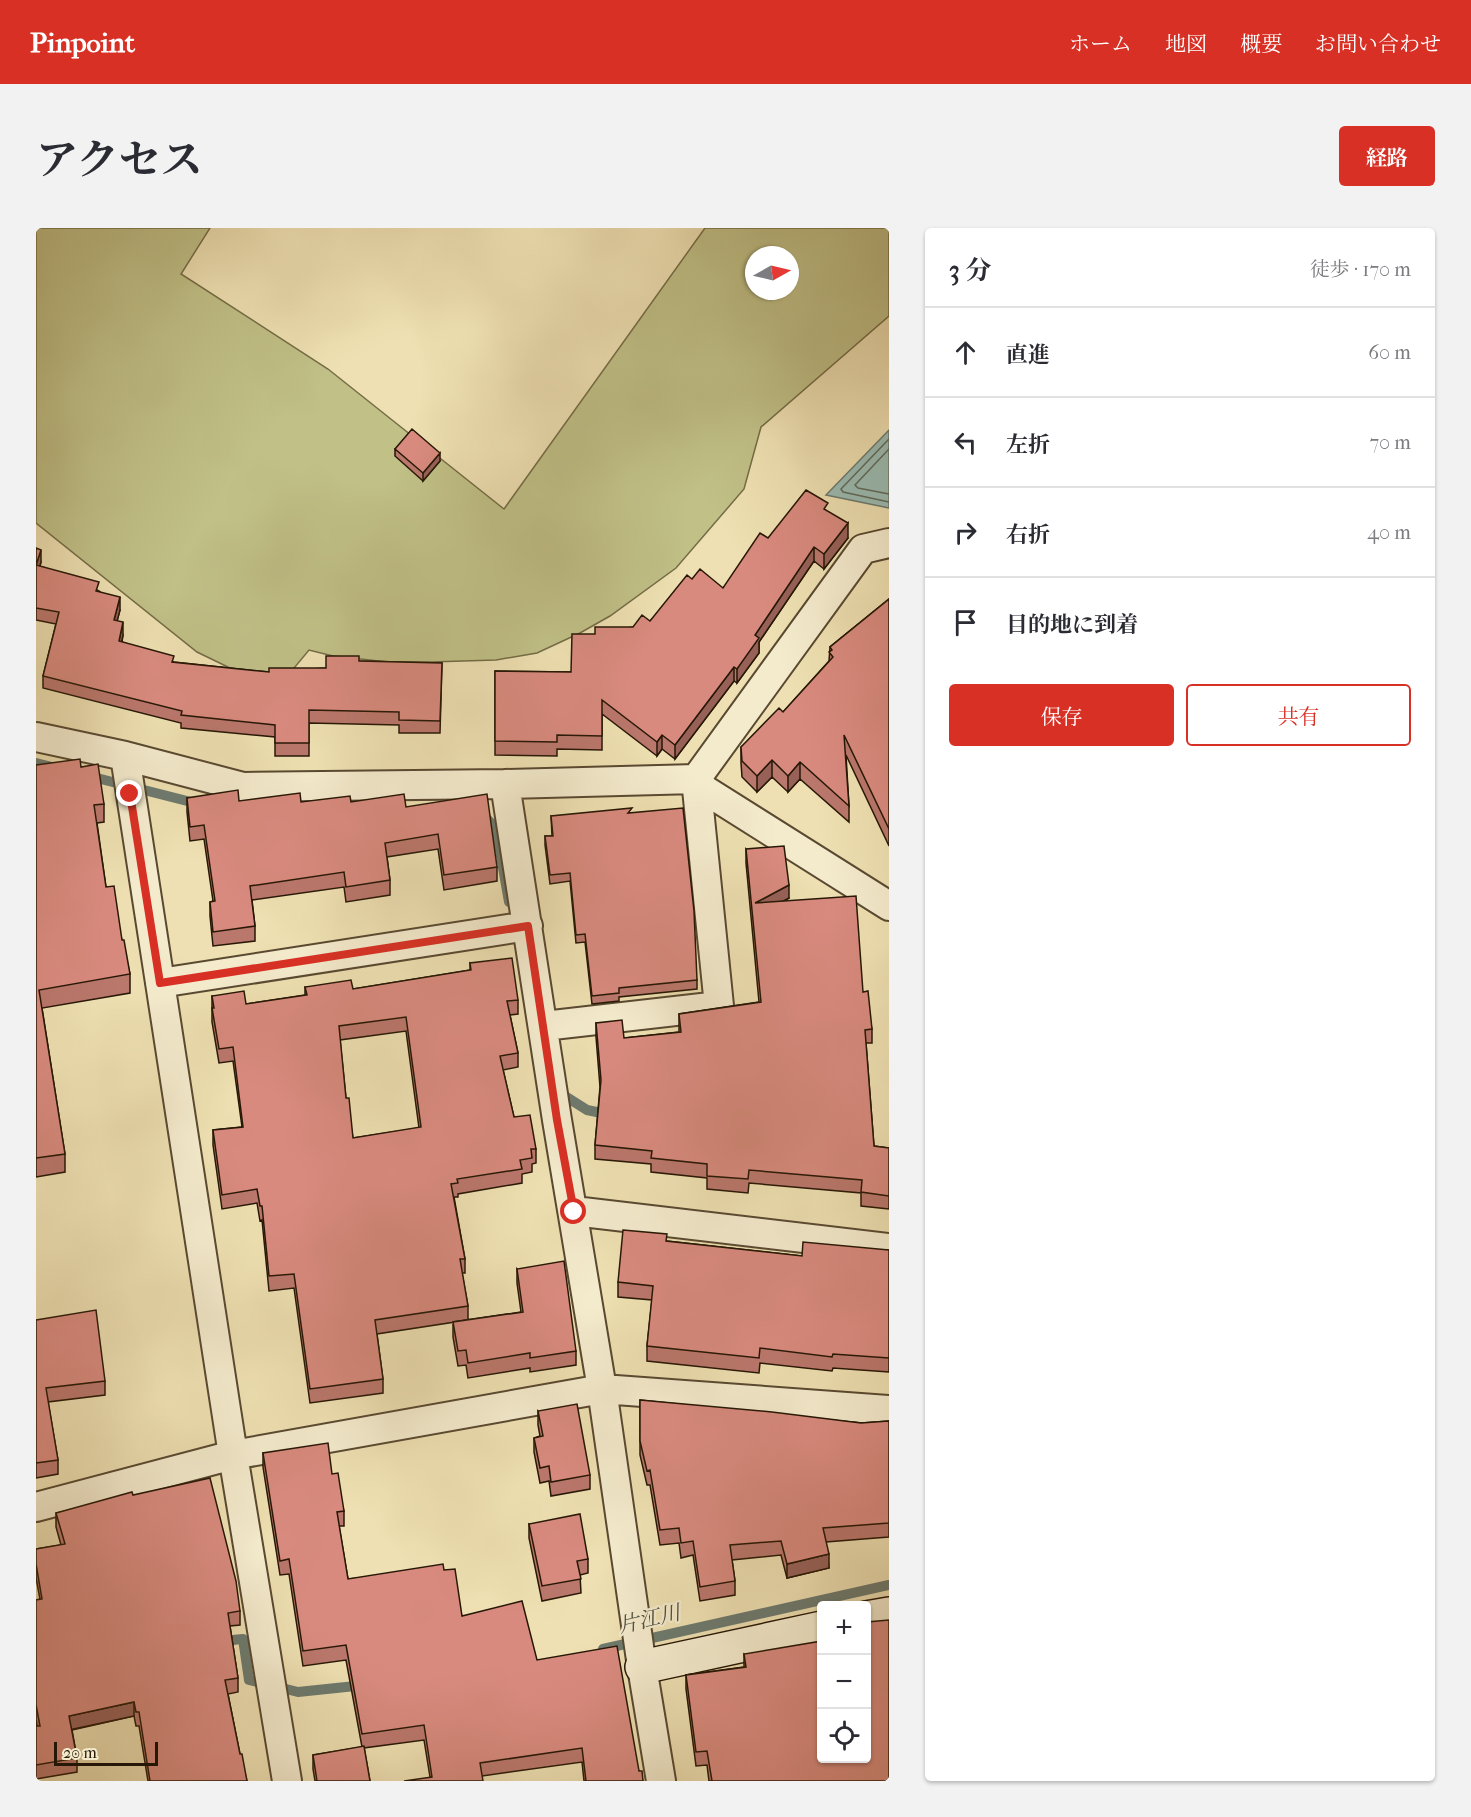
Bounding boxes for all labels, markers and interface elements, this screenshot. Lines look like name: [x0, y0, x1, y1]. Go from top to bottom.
text: Pinpoint: [30, 26, 135, 59]
text: ホーム: [1069, 32, 1132, 56]
text: 地図: [1165, 32, 1207, 56]
text: 概要: [1240, 32, 1282, 56]
text: お問い合わせ: [1315, 32, 1441, 56]
button: 経路: [1339, 126, 1435, 186]
text: アクセス: [36, 136, 203, 185]
north arrow: [745, 246, 799, 300]
text: 3 分: [949, 255, 991, 286]
text: 徒歩 · 170 m: [1310, 258, 1411, 281]
icon: ahead: [949, 336, 982, 369]
text: 60 m: [1368, 341, 1411, 364]
text: 直進: [1006, 342, 1050, 368]
icon: left: [949, 426, 982, 459]
text: 70 m: [1369, 431, 1411, 454]
text: 左折: [1006, 432, 1050, 458]
icon: right: [949, 516, 982, 549]
text: 40 m: [1367, 521, 1411, 544]
text: 右折: [1006, 522, 1050, 548]
icon: arrive: [949, 606, 982, 639]
text: 目的地に到着: [1006, 612, 1138, 638]
button: 保存: [949, 684, 1174, 746]
button: 共有: [1186, 684, 1411, 746]
route end: [116, 780, 142, 806]
route start: [560, 1198, 586, 1224]
water label: 片江川: [616, 1600, 684, 1638]
map controls: [817, 1601, 871, 1763]
button: +: [817, 1601, 871, 1655]
button: −: [817, 1655, 871, 1709]
button: locate: [817, 1709, 871, 1763]
scale bar: [54, 1739, 158, 1766]
text: 20 m: [63, 1743, 97, 1762]

